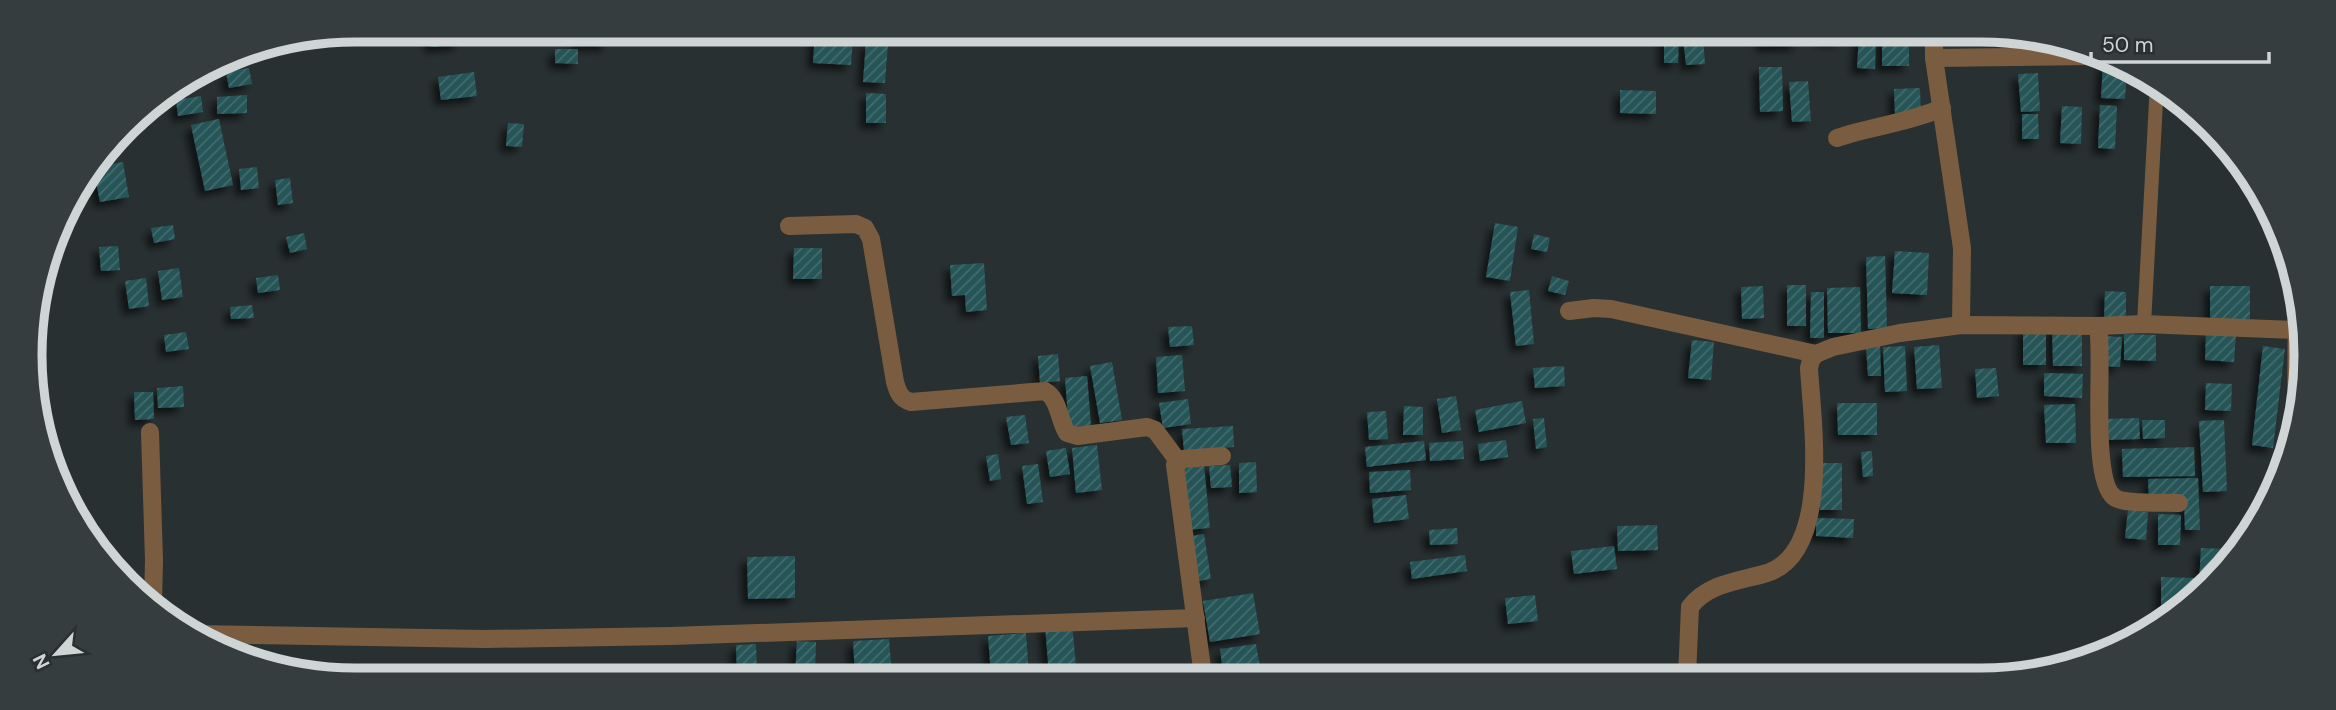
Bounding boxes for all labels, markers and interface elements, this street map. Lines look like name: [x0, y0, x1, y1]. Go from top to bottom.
scale bar: [2091, 21, 2270, 65]
text: 50 m: [2102, 31, 2153, 59]
north arrow: [21, 619, 91, 689]
text: N: [27, 650, 56, 673]

